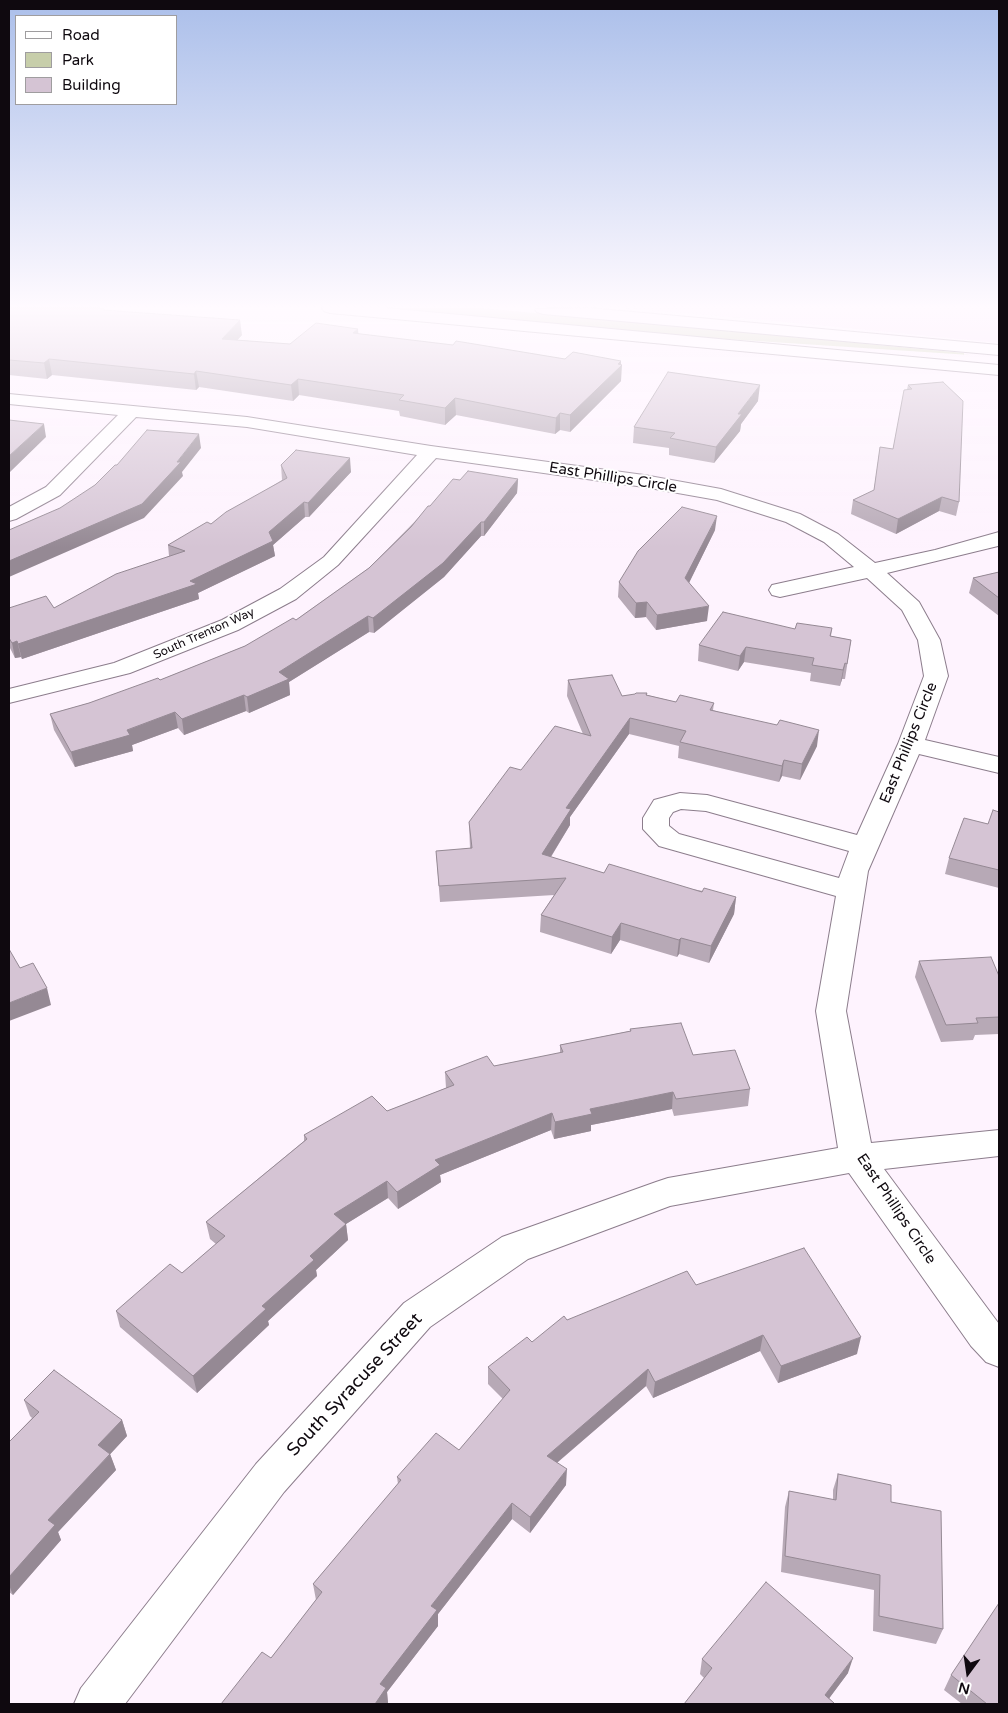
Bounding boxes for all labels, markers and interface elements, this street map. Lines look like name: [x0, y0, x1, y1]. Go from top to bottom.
legend: [15, 15, 178, 105]
text: Road: [62, 26, 100, 44]
text: Park: [62, 51, 94, 69]
text: Building: [62, 76, 121, 94]
street label: East Phillips Circle: [548, 459, 678, 497]
street label: South Trenton Way: [151, 605, 257, 663]
street label: East Phillips Circle: [876, 680, 942, 806]
street label: East Phillips Circle: [852, 1150, 940, 1268]
street label: South Syracuse Street: [283, 1309, 427, 1461]
north arrow: [943, 1648, 993, 1698]
text: N: [957, 1678, 972, 1698]

